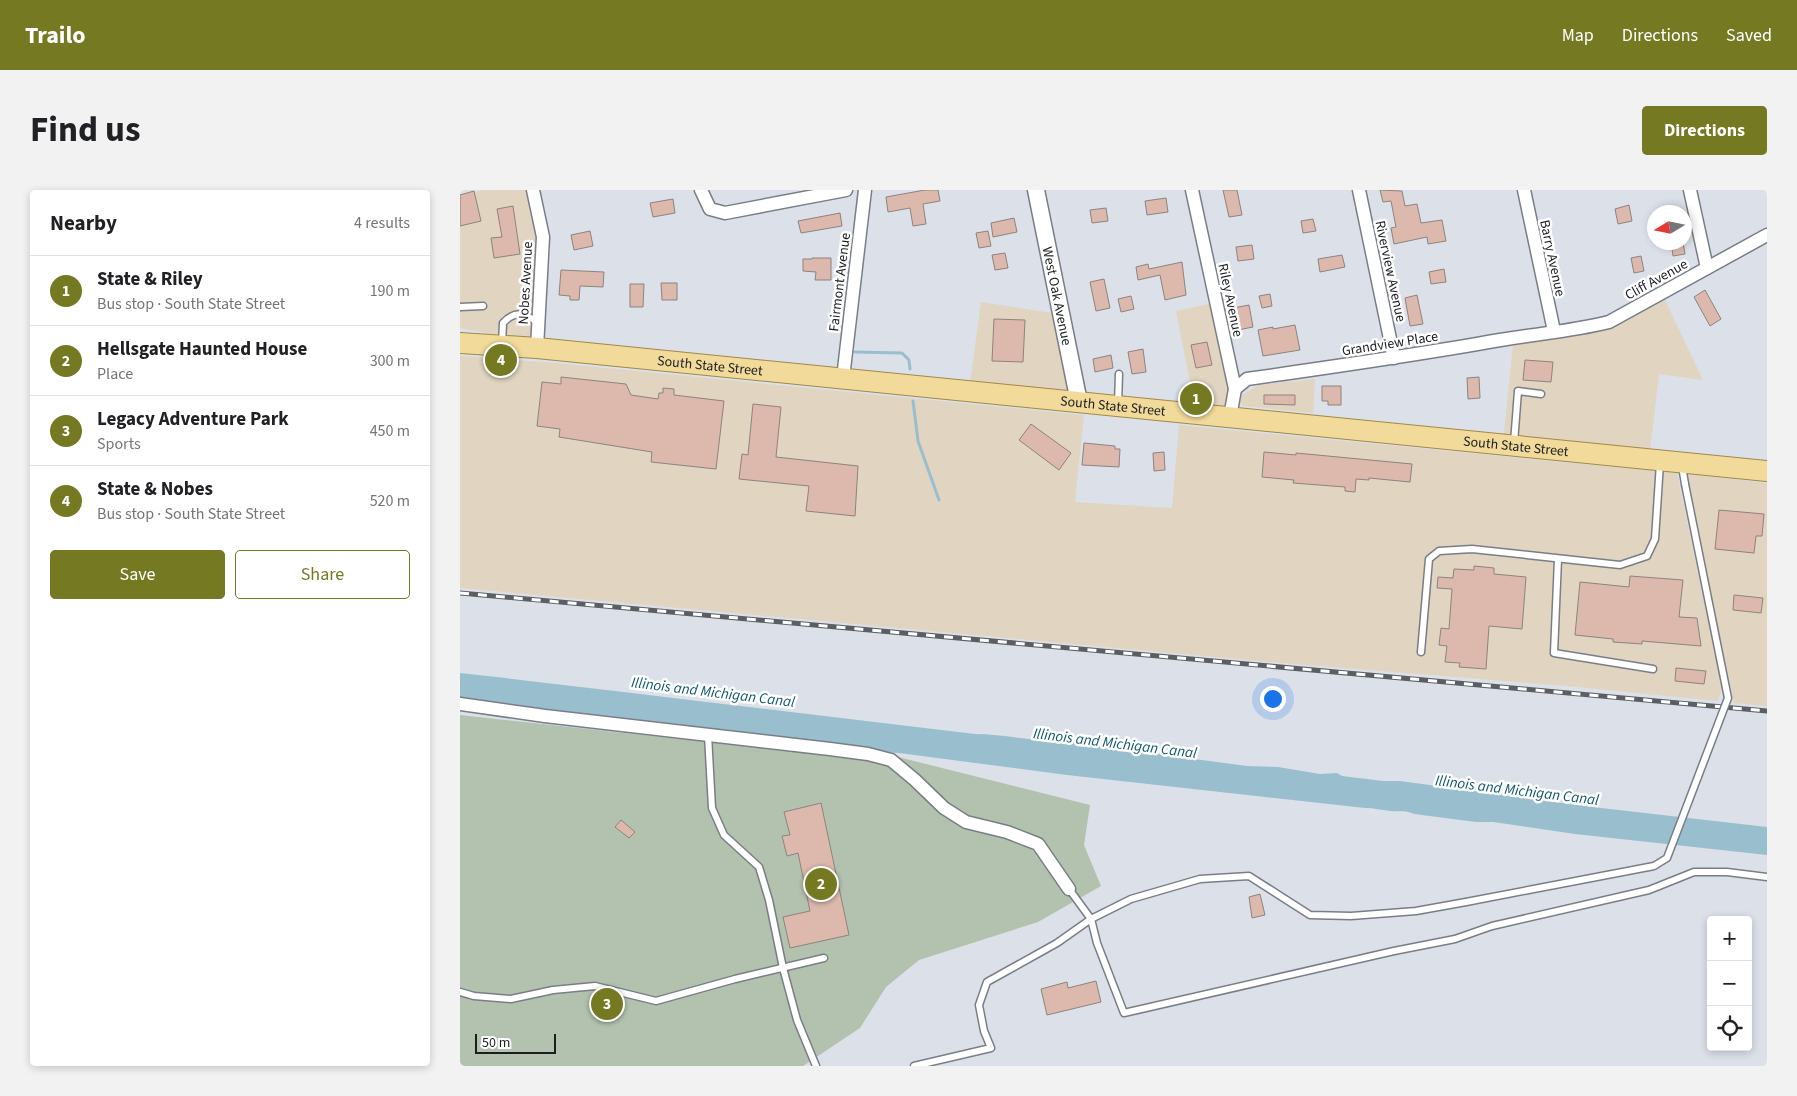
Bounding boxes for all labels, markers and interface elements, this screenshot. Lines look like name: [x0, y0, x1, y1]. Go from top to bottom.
text: Trailo: [25, 18, 86, 53]
text: Map: [1562, 23, 1594, 48]
text: Directions: [1622, 23, 1698, 48]
text: Saved: [1726, 23, 1772, 48]
text: Find us: [30, 105, 140, 155]
button: Directions: [1642, 106, 1767, 155]
north arrow: [1647, 205, 1692, 250]
text: Nearby: [50, 208, 117, 238]
text: 4 results: [354, 212, 410, 234]
street label: Barry Avenue: [1534, 218, 1570, 298]
street label: Riverview Avenue: [1370, 219, 1411, 324]
street label: Fairmont Avenue: [824, 232, 856, 333]
street label: Nobes Avenue: [514, 241, 538, 325]
street label: West Oak Avenue: [1037, 245, 1076, 347]
street label: Cliff Avenue: [1621, 254, 1692, 305]
street label: Riley Avenue: [1212, 262, 1248, 339]
text: State & Riley: [97, 266, 203, 293]
text: 1: [62, 280, 70, 302]
text: 190 m: [370, 280, 410, 302]
text: Bus stop · South State Street: [97, 293, 285, 315]
street label: Grandview Place: [1341, 327, 1440, 361]
text: Hellsgate Haunted House: [97, 336, 307, 363]
pin: 4: [485, 341, 517, 379]
text: 2: [62, 350, 70, 372]
text: 300 m: [370, 350, 410, 372]
street label: South State Street: [656, 351, 764, 382]
text: Place: [97, 363, 133, 385]
pin: 1: [1180, 380, 1212, 418]
street label: South State Street: [1059, 391, 1167, 422]
text: Legacy Adventure Park: [97, 406, 289, 433]
text: 3: [62, 420, 70, 442]
text: 450 m: [370, 420, 410, 442]
street label: South State Street: [1462, 432, 1570, 462]
text: Sports: [97, 433, 141, 455]
text: State & Nobes: [97, 476, 213, 503]
text: 4: [62, 490, 70, 512]
text: 520 m: [370, 490, 410, 512]
text: Bus stop · South State Street: [97, 503, 285, 525]
button: Save: [50, 550, 225, 599]
button: Share: [235, 550, 410, 599]
water label: Illinois and Michigan Canal: [630, 672, 796, 713]
your location: [1260, 686, 1286, 712]
water label: Illinois and Michigan Canal: [1032, 723, 1198, 764]
water label: Illinois and Michigan Canal: [1434, 770, 1600, 811]
pin: 2: [805, 865, 837, 903]
map controls: [1707, 916, 1752, 1051]
button: +: [1707, 916, 1752, 961]
button: −: [1707, 961, 1752, 1006]
pin: 3: [591, 985, 623, 1023]
button: locate: [1707, 1006, 1752, 1051]
scale bar: [475, 1031, 556, 1054]
text: 50 m: [482, 1033, 510, 1053]

